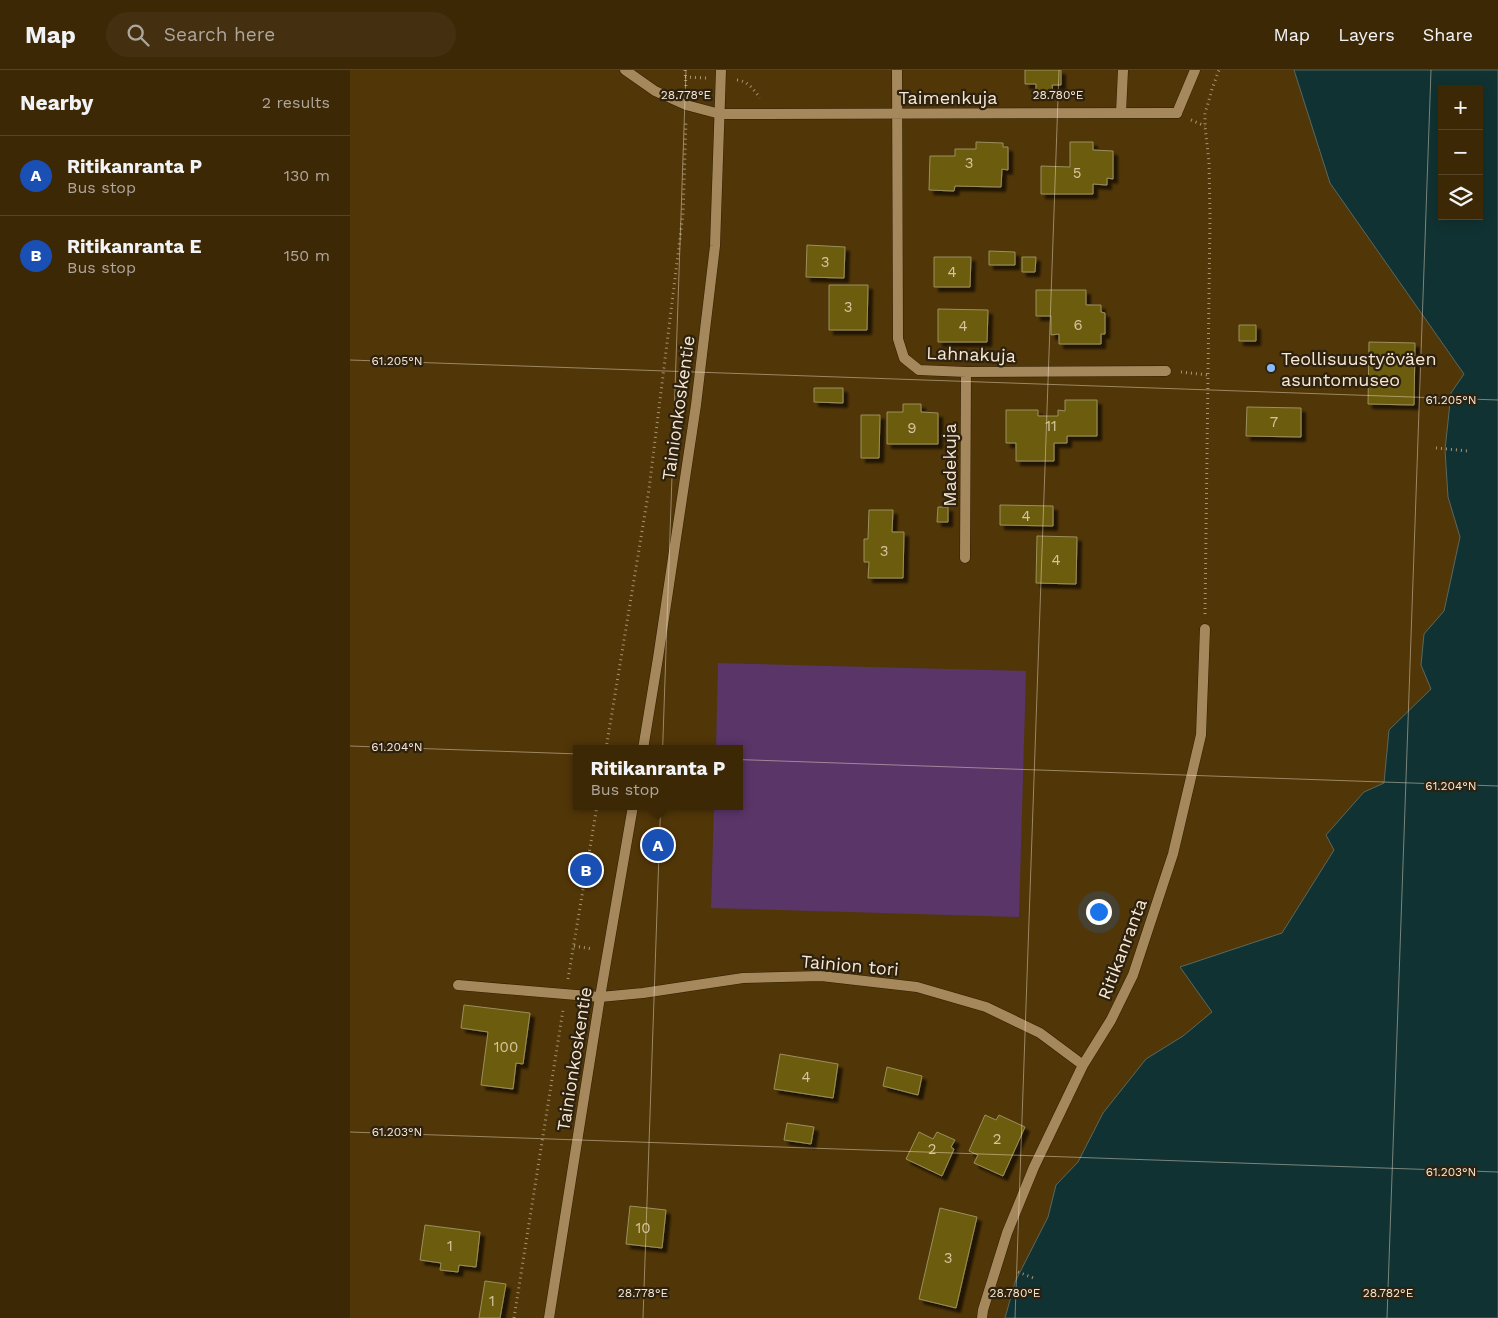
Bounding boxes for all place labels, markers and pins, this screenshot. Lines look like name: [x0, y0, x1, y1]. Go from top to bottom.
place label: Teollisuustyöväen asuntomuseo: [1281, 348, 1437, 390]
marker: Teollisuustyöväen asuntomuseo: [1265, 362, 1277, 374]
pin: A: [642, 826, 674, 864]
pin: B: [570, 851, 602, 889]

